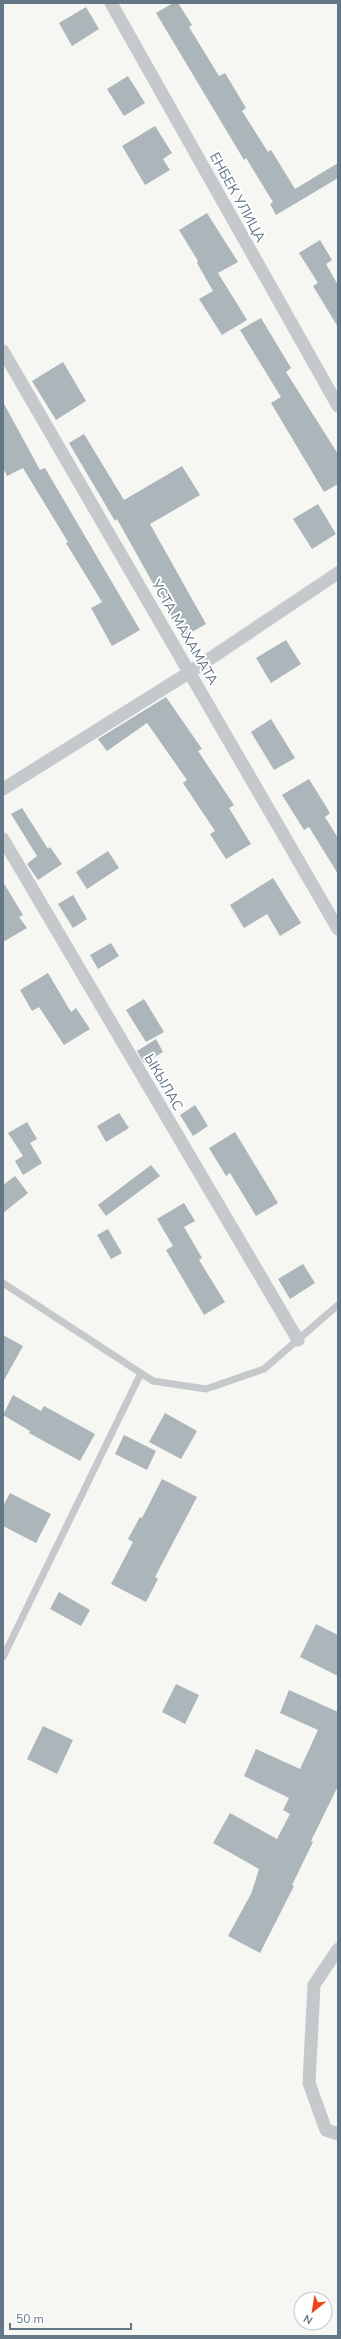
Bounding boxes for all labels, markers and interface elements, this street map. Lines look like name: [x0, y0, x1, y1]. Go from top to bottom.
street label: ЕНБЕК УЛИЦА: [205, 149, 270, 245]
street label: УСТА МАХАМАТА: [146, 575, 222, 688]
street label: ЫКЫЛАС: [140, 1050, 187, 1114]
north arrow: [293, 2291, 333, 2331]
scale bar: [10, 2305, 131, 2331]
text: 50 m: [16, 2311, 44, 2327]
text: N: [301, 2311, 316, 2328]

